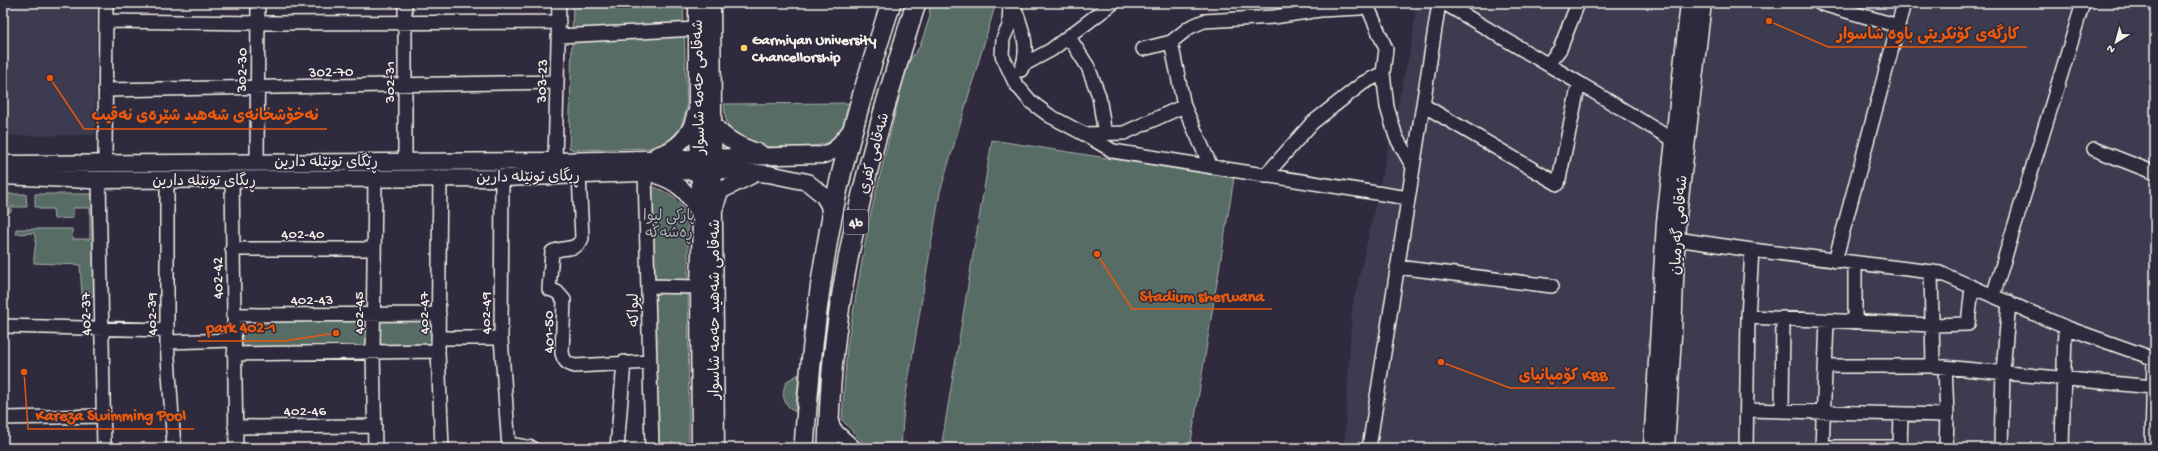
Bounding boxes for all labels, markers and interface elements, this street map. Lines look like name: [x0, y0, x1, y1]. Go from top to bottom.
street label: شەقامی حەمە شاسوار: [690, 19, 710, 156]
callout: کارگەی کۆنکریتی باوە شاسوار: [1828, 19, 2027, 47]
north arrow: [2096, 22, 2136, 62]
text: کارگەی کۆنکریتی باوە شاسوار: [1835, 24, 2019, 46]
place label: Garmiyan University Chancellorship: [751, 32, 877, 67]
text: N: [2105, 41, 2118, 55]
marker: Garmiyan University Chancellorship: [739, 43, 749, 53]
street label: 302-30: [234, 47, 252, 94]
street label: 303-23: [533, 59, 553, 104]
street label: 302-31: [382, 61, 400, 104]
street label: 302-70: [308, 64, 354, 82]
callout: نەخۆشخانەی شەهید شێرەی نەقیب: [84, 101, 327, 129]
text: نەخۆشخانەی شەهید شێرەی نەقیب: [91, 106, 319, 127]
street label: شەقامی کفری: [855, 111, 894, 196]
street label: ڕێگای تونێلە دارین: [274, 152, 378, 174]
street label: ڕیگای تونێلە دارین: [476, 166, 580, 190]
street label: ڕیگای تونێلە دارین: [152, 171, 256, 193]
street label: شەقامی گەرمیان: [1666, 175, 1692, 276]
park label: پارکی لیوا ڕەشەکە: [643, 208, 695, 245]
road number: 4b: [844, 210, 868, 234]
street label: شەقامی شەهید حەمە شاسوار: [707, 219, 725, 400]
street label: 402-40: [281, 226, 325, 244]
street label: 402-42: [210, 257, 228, 299]
callout: Stadium sherwana: [1132, 281, 1272, 309]
text: Stadium sherwana: [1140, 289, 1265, 308]
street label: 402-37: [78, 291, 96, 336]
street label: 402-47: [416, 291, 434, 334]
street label: 402-49: [478, 291, 496, 334]
street label: 402-39: [144, 292, 162, 335]
street label: 402-43: [291, 292, 333, 310]
street label: 402-45: [351, 292, 369, 334]
street label: لیواکە: [626, 293, 644, 327]
street label: 401-50: [541, 310, 559, 354]
callout: park 402-1: [198, 313, 284, 341]
text: park 402-1: [205, 320, 276, 339]
callout: کۆمپانیای KBB: [1510, 360, 1615, 388]
text: کۆمپانیای KBB: [1519, 367, 1608, 387]
callout: Kareza Swimming Pool: [28, 401, 194, 429]
street label: 402-46: [284, 403, 327, 421]
text: Kareza Swimming Pool: [35, 408, 187, 427]

